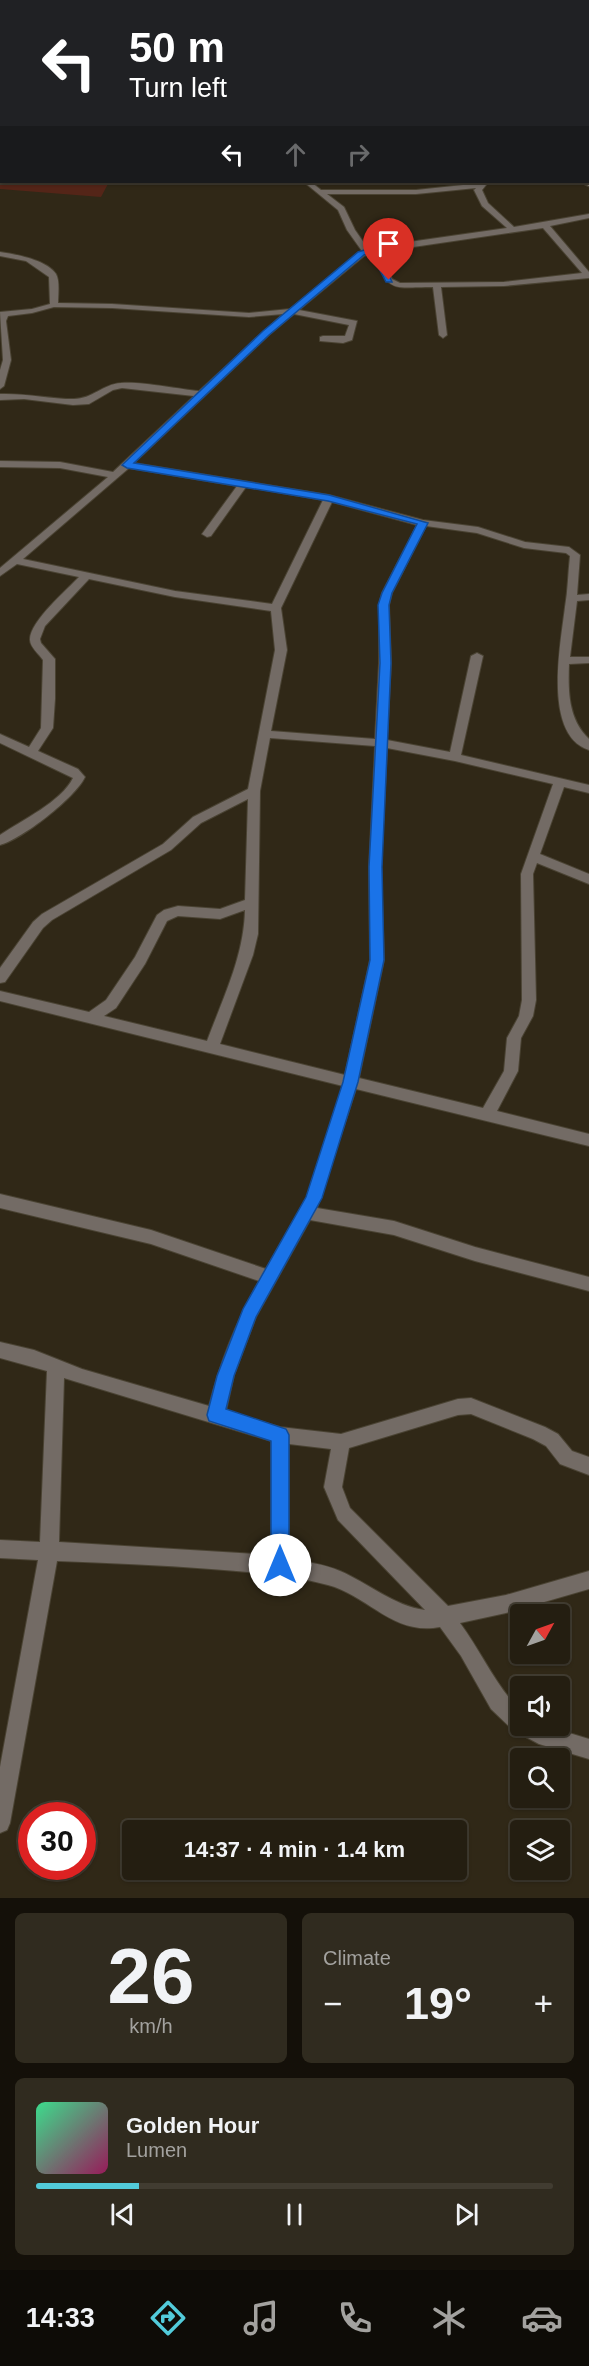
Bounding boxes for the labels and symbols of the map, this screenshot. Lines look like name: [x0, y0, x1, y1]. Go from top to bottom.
pin: [363, 218, 414, 280]
position arrow: [248, 1533, 312, 1597]
north arrow: [510, 1604, 570, 1664]
speed limit sign: 30: [18, 1802, 96, 1880]

